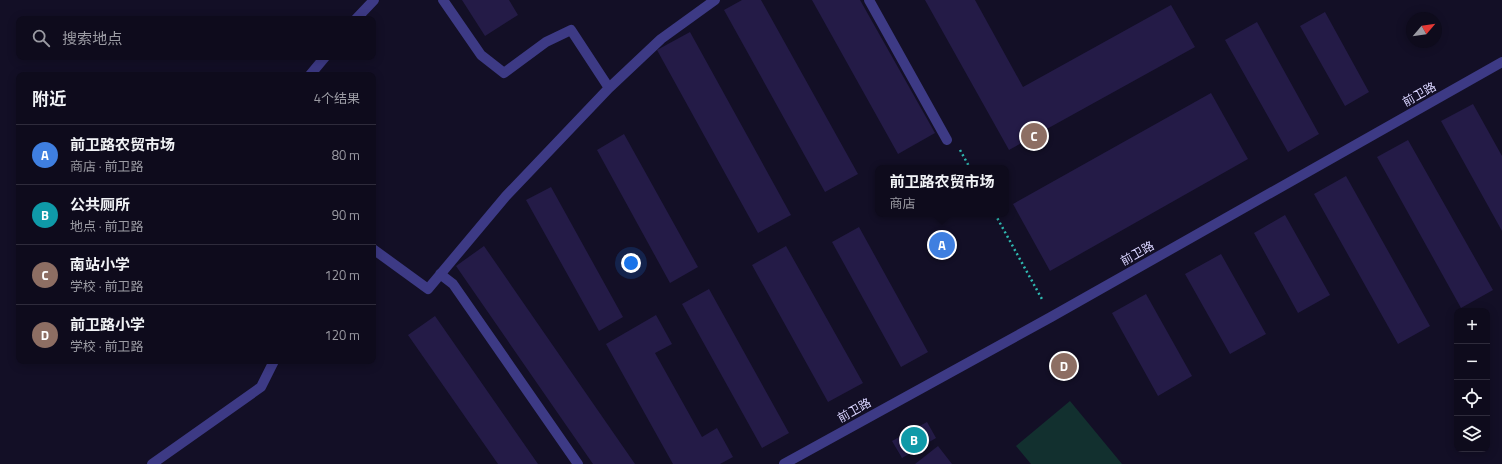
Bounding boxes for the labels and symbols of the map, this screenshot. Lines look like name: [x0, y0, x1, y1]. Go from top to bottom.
north arrow: [1406, 12, 1442, 48]
street label: 前卫路: [1399, 77, 1439, 111]
pin: C: [1021, 121, 1047, 151]
pin: A: [929, 230, 955, 260]
street label: 前卫路: [1117, 236, 1157, 270]
your location: [621, 253, 641, 273]
pin: D: [1051, 351, 1077, 381]
street label: 前卫路: [834, 393, 874, 427]
pin: B: [901, 425, 927, 455]

